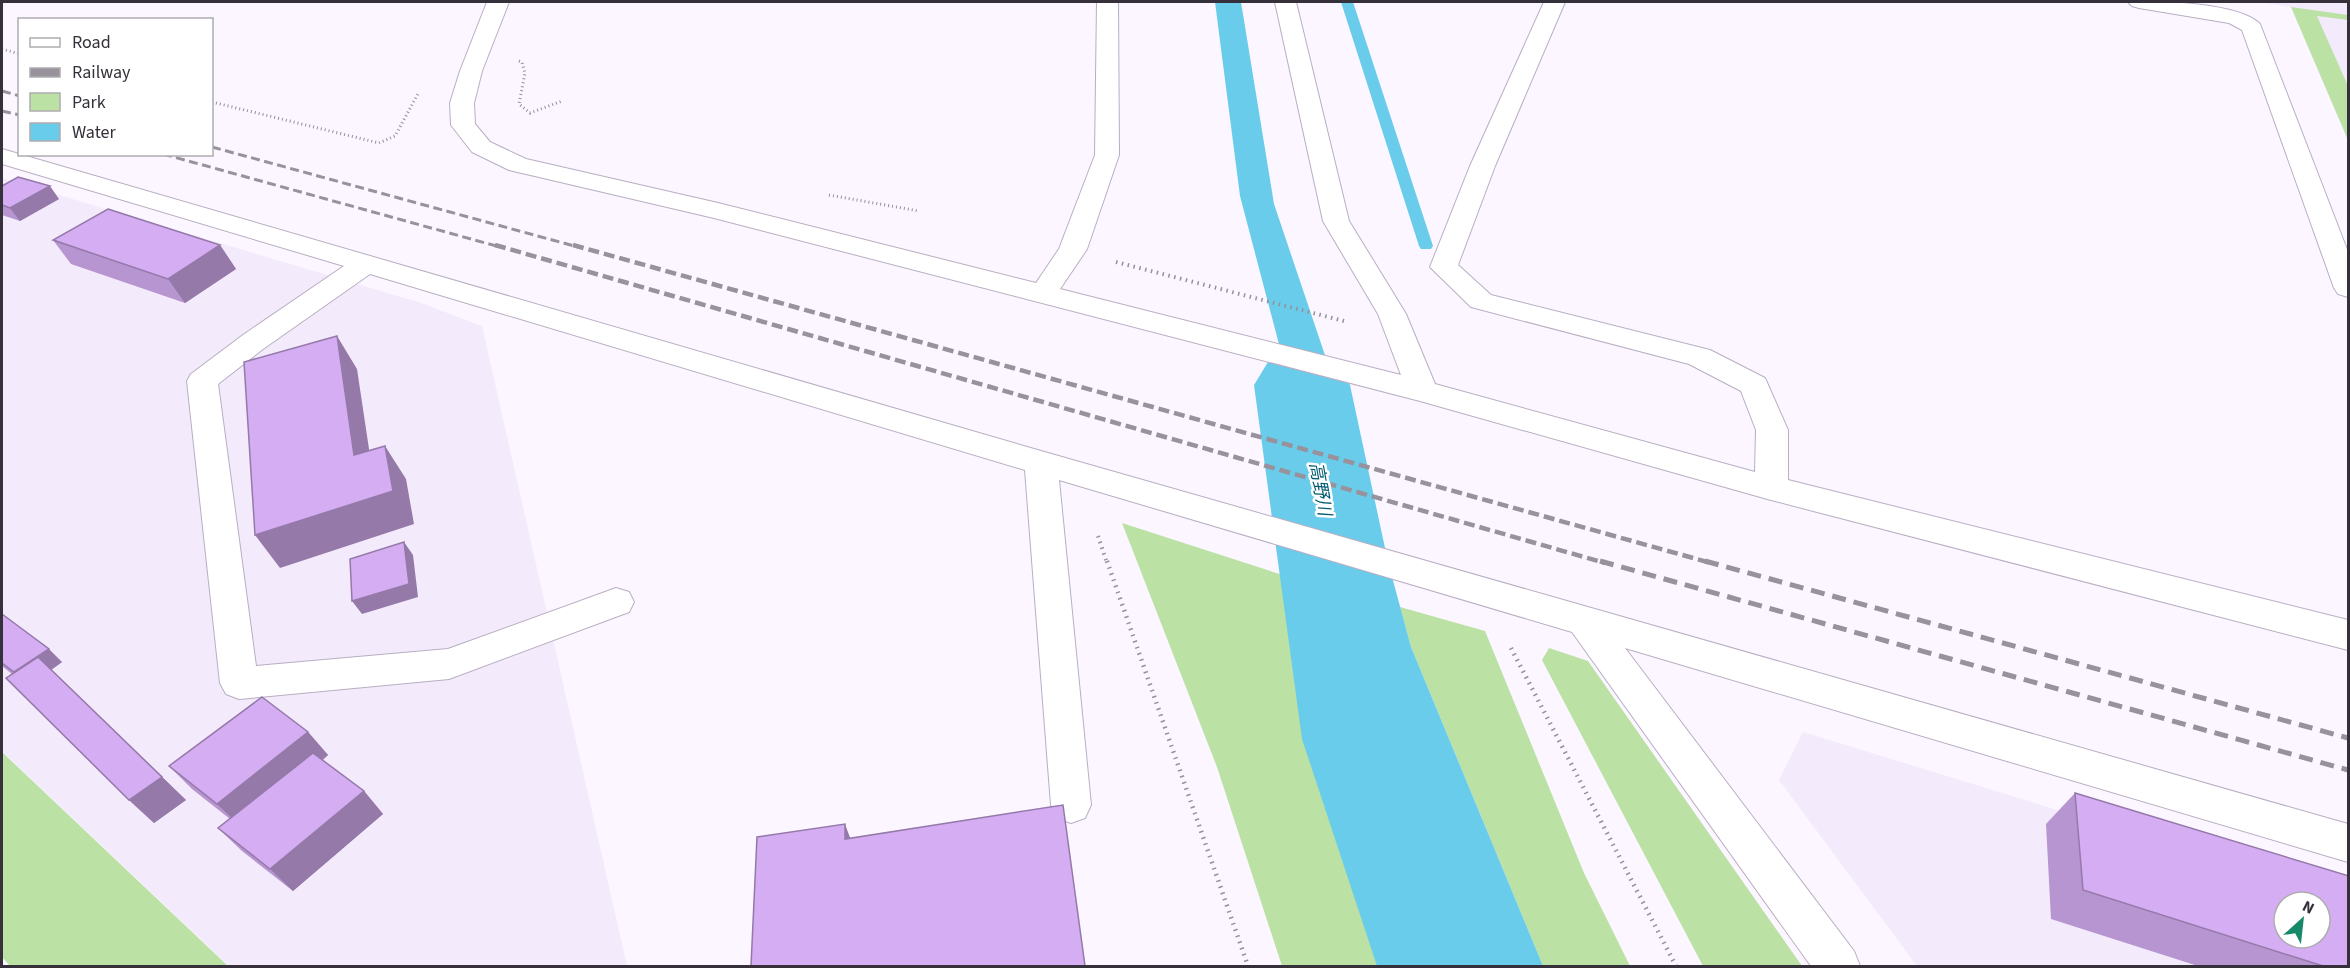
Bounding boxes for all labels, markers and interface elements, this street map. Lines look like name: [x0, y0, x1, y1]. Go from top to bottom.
legend: [18, 18, 213, 156]
text: Road: [72, 30, 111, 55]
text: Railway: [72, 60, 131, 85]
text: Park: [72, 90, 106, 115]
text: Water: [72, 120, 116, 145]
water label: 高野川: [1303, 460, 1337, 520]
north arrow: [2272, 890, 2332, 950]
text: N: [2299, 895, 2318, 920]

